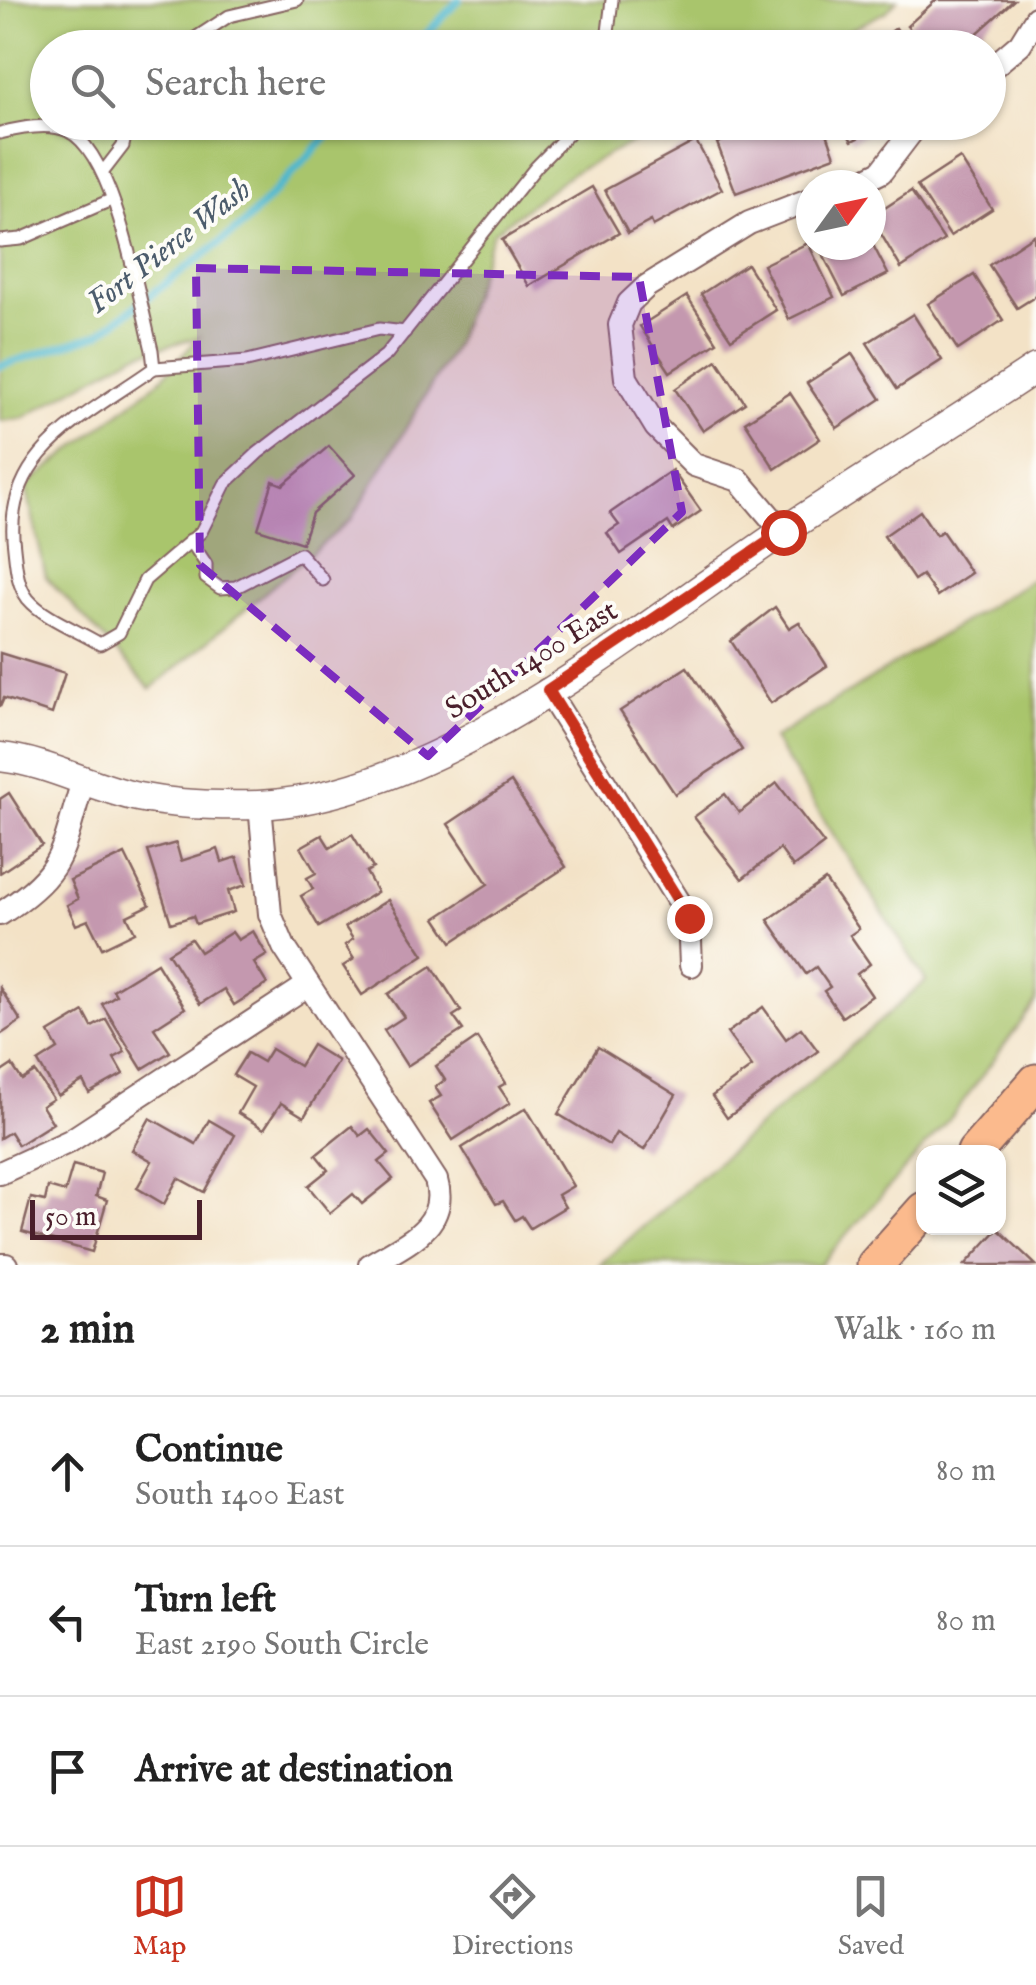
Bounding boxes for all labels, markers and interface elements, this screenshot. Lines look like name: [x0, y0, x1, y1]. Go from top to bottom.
search box: [30, 30, 1006, 140]
icon: search: [65, 58, 120, 113]
text: Search here: [145, 61, 326, 109]
water label: Fort Pierce Wash: [79, 170, 260, 324]
north arrow: [796, 170, 886, 260]
route start: [761, 510, 807, 556]
street label: South 1400 East: [439, 593, 625, 729]
route end: [667, 896, 713, 942]
map controls: [916, 1145, 1006, 1235]
button: layers: [916, 1145, 1006, 1235]
scale bar: [30, 1195, 202, 1240]
text: 50 m: [45, 1200, 97, 1235]
text: 2 min: [40, 1304, 135, 1357]
text: Walk · 160 m: [834, 1310, 996, 1351]
text: Continue: [135, 1427, 283, 1475]
icon: ahead: [40, 1444, 95, 1499]
text: 80 m: [936, 1451, 996, 1492]
text: South 1400 East: [135, 1475, 344, 1516]
text: Turn left: [135, 1577, 276, 1625]
icon: left: [40, 1594, 95, 1649]
text: 80 m: [936, 1601, 996, 1642]
text: East 2190 South Circle: [135, 1625, 429, 1666]
icon: arrive: [40, 1744, 95, 1799]
text: Arrive at destination: [135, 1747, 453, 1795]
tab: Map: [132, 1869, 187, 1964]
tab: Directions: [451, 1869, 573, 1964]
tab: Saved: [838, 1869, 904, 1964]

